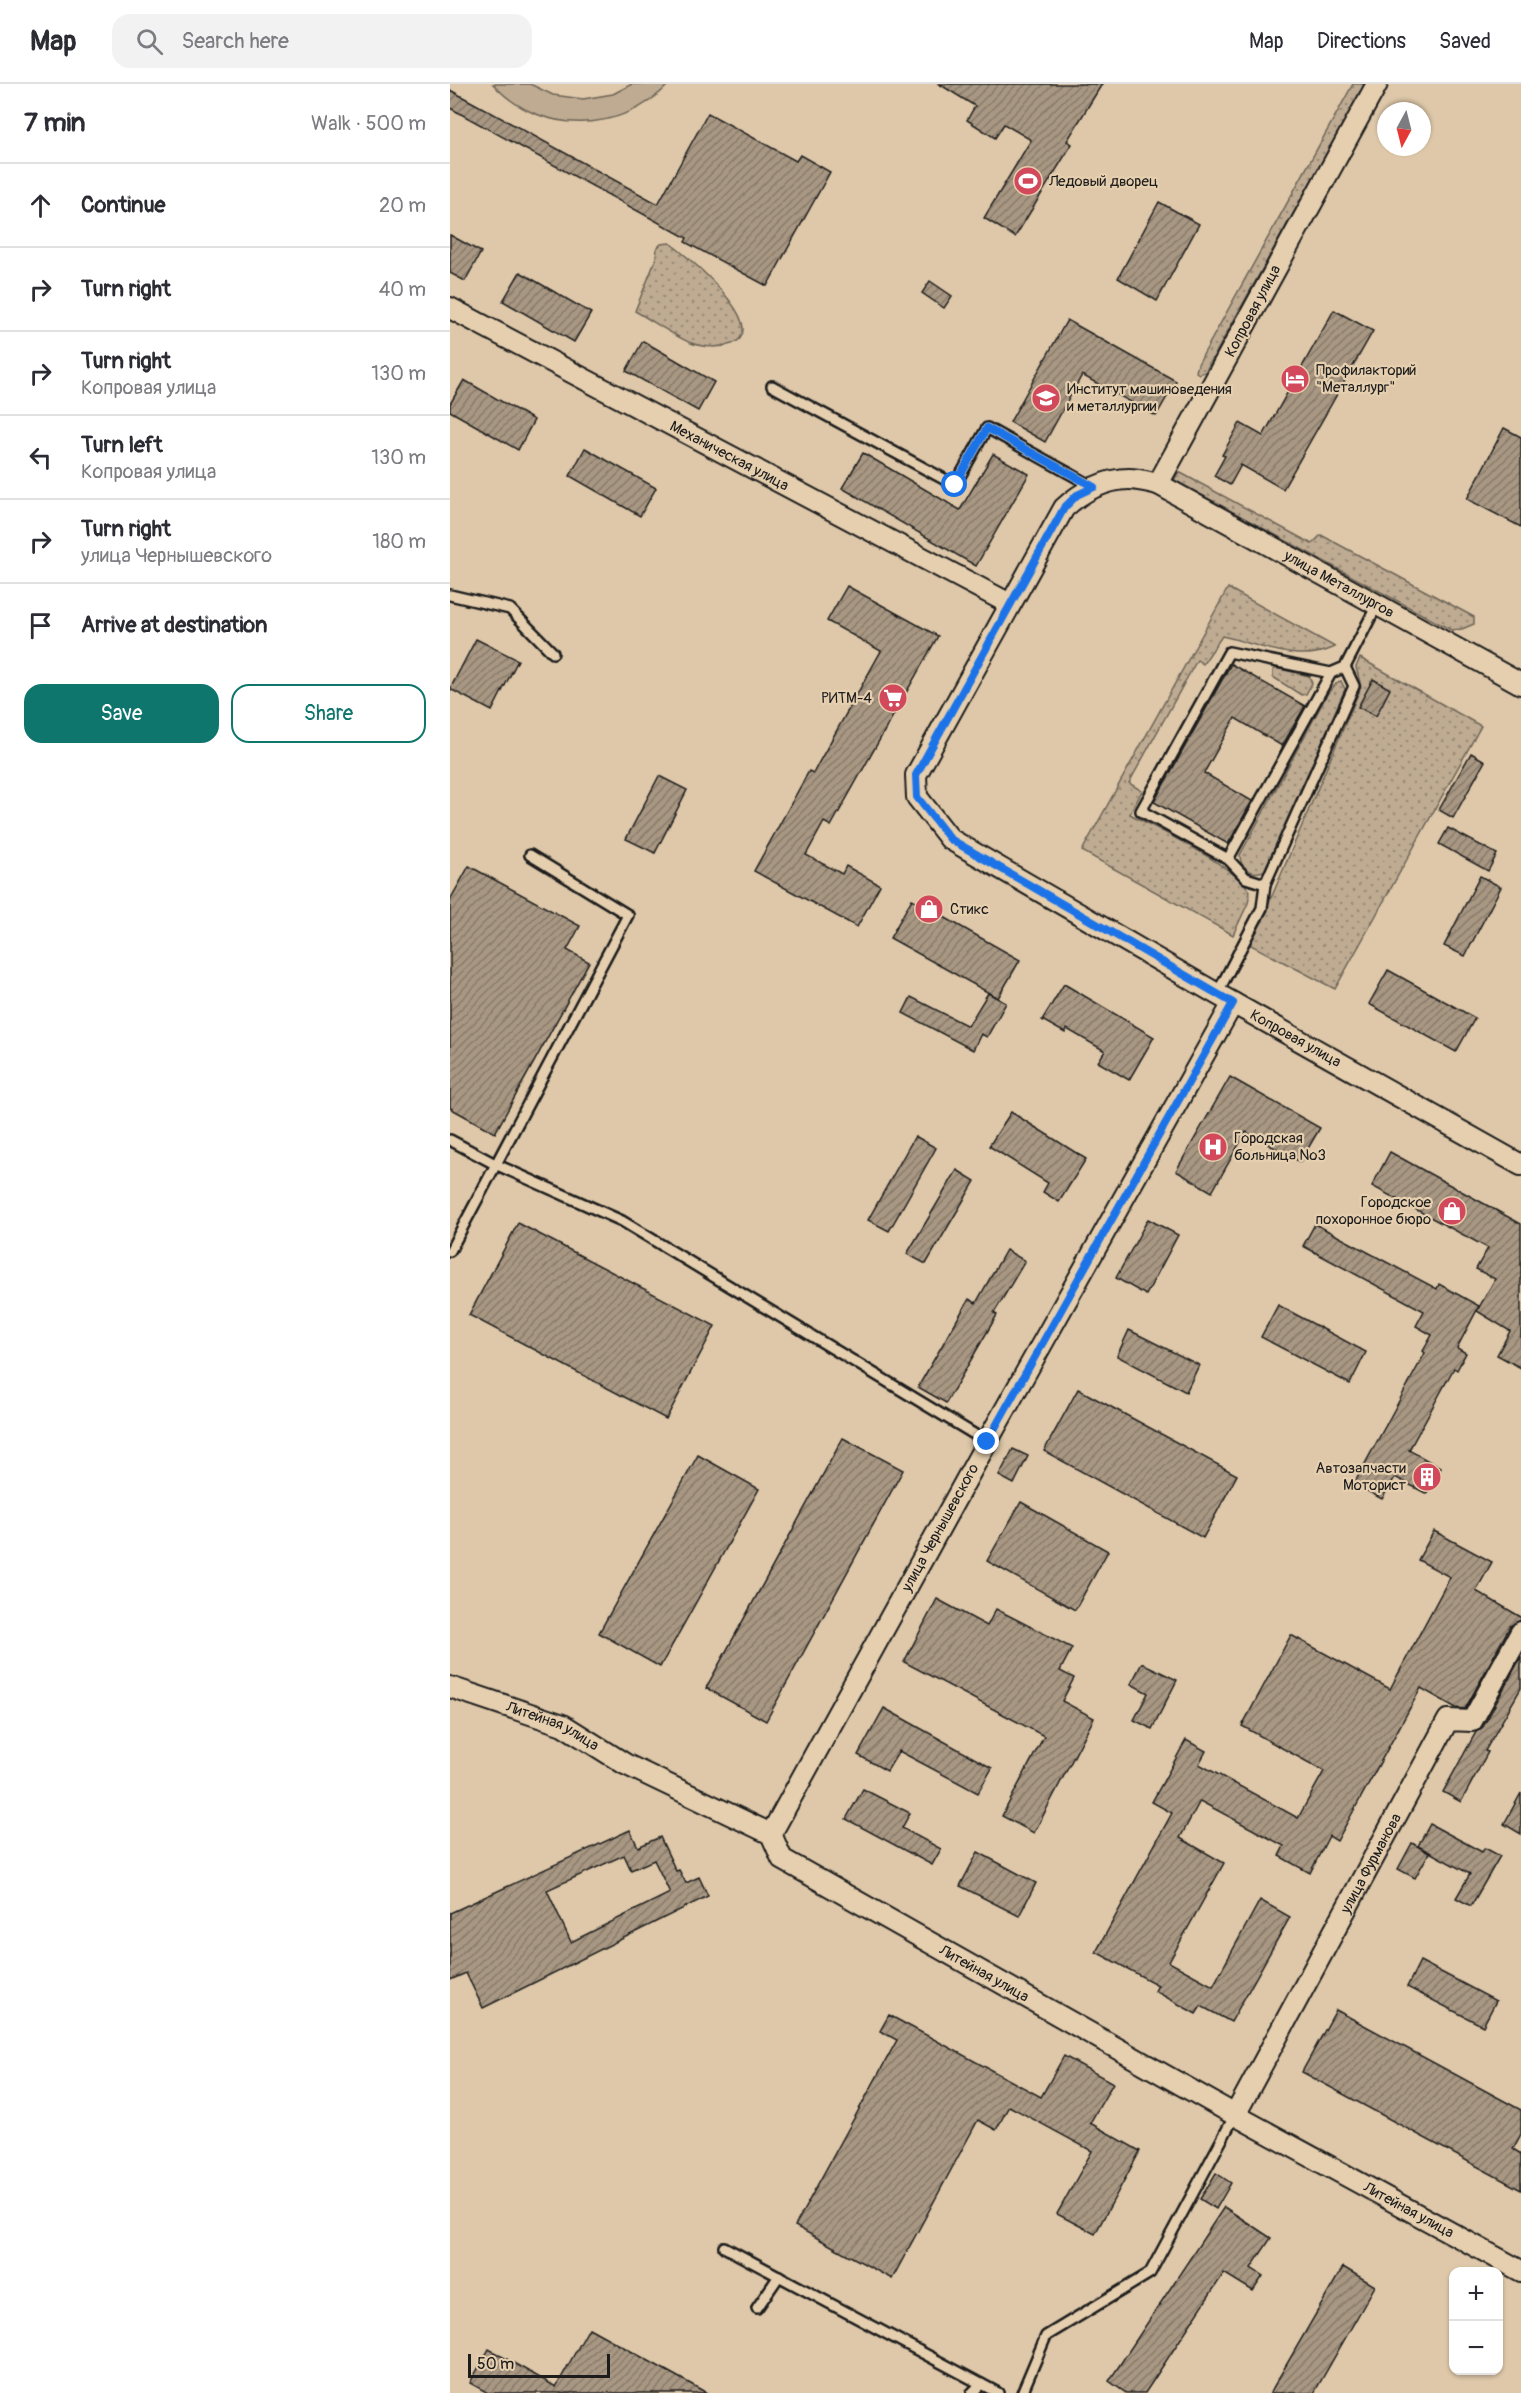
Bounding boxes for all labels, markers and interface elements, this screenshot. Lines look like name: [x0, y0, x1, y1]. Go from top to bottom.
search box: [112, 14, 532, 68]
text: Map: [30, 24, 76, 59]
icon: search: [133, 25, 166, 58]
text: Search here: [181, 27, 289, 55]
text: Map: [1249, 28, 1284, 55]
text: Directions: [1317, 28, 1406, 55]
text: Saved: [1439, 28, 1491, 55]
north arrow: [1377, 102, 1431, 156]
text: 7 min: [24, 107, 86, 139]
text: Walk · 500 m: [311, 111, 426, 136]
sports icon: Ледовый дворец: [1012, 165, 1044, 197]
place label: Ледовый дворец: [1048, 172, 1158, 191]
icon: ahead: [24, 189, 57, 222]
text: Continue: [81, 191, 165, 219]
text: 20 m: [379, 193, 426, 218]
street label: Копровая улица: [1221, 262, 1285, 360]
icon: right: [24, 273, 57, 306]
text: Turn right: [81, 275, 171, 303]
text: 40 m: [379, 277, 426, 302]
text: Turn right: [81, 347, 171, 375]
icon: right: [24, 357, 57, 390]
text: 130 m: [371, 361, 426, 386]
place label: Профилакторий "Металлург": [1316, 361, 1417, 397]
hotel icon: Профилакторий "Металлург": [1279, 363, 1311, 395]
text: Копровая улица: [81, 375, 216, 400]
place label: Институт машиноведения и металлургии: [1067, 380, 1232, 416]
school or university icon: Институт машиноведения и металлургии: [1030, 382, 1062, 414]
street label: Механическая улица: [667, 416, 792, 495]
text: Turn left: [81, 431, 163, 459]
icon: left: [24, 441, 57, 474]
text: 130 m: [371, 445, 426, 470]
text: Копровая улица: [81, 459, 216, 484]
route start: [941, 471, 967, 497]
text: Turn right: [81, 515, 171, 543]
icon: right: [24, 525, 57, 558]
text: 180 m: [372, 529, 426, 554]
text: улица Чернышевского: [81, 543, 272, 568]
street label: улица Металлургов: [1280, 545, 1398, 622]
icon: arrive: [24, 609, 57, 642]
text: Arrive at destination: [81, 611, 267, 639]
supermarket icon: РИТМ-4: [877, 682, 909, 714]
button: Save: [24, 684, 219, 743]
button: Share: [231, 684, 426, 743]
place label: РИТМ-4: [821, 689, 872, 708]
shop icon: Стикс: [913, 893, 945, 925]
place label: Стикс: [950, 900, 989, 919]
street label: Копровая улица: [1247, 1005, 1345, 1071]
place label: Городская больница №3: [1234, 1129, 1326, 1165]
hospital icon: Городская больница №3: [1197, 1131, 1229, 1163]
place label: Городское похоронное бюро: [1316, 1193, 1432, 1229]
shop icon: Городское похоронное бюро: [1436, 1195, 1468, 1227]
route end: [973, 1428, 999, 1454]
place label: Автозапчасти Моторист: [1315, 1459, 1406, 1495]
street label: улица Чернышевского: [897, 1460, 983, 1596]
building icon: Автозапчасти Моторист: [1411, 1461, 1443, 1493]
street label: Литейная улица: [503, 1697, 603, 1755]
street label: улица Фурманова: [1336, 1810, 1405, 1918]
street label: Литейная улица: [935, 1940, 1032, 2006]
street label: Литейная улица: [1359, 2177, 1457, 2242]
map controls: [1449, 2267, 1503, 2375]
button: +: [1449, 2267, 1503, 2321]
button: −: [1449, 2321, 1503, 2375]
scale bar: [468, 2351, 610, 2378]
text: 50 m: [477, 2354, 514, 2374]

